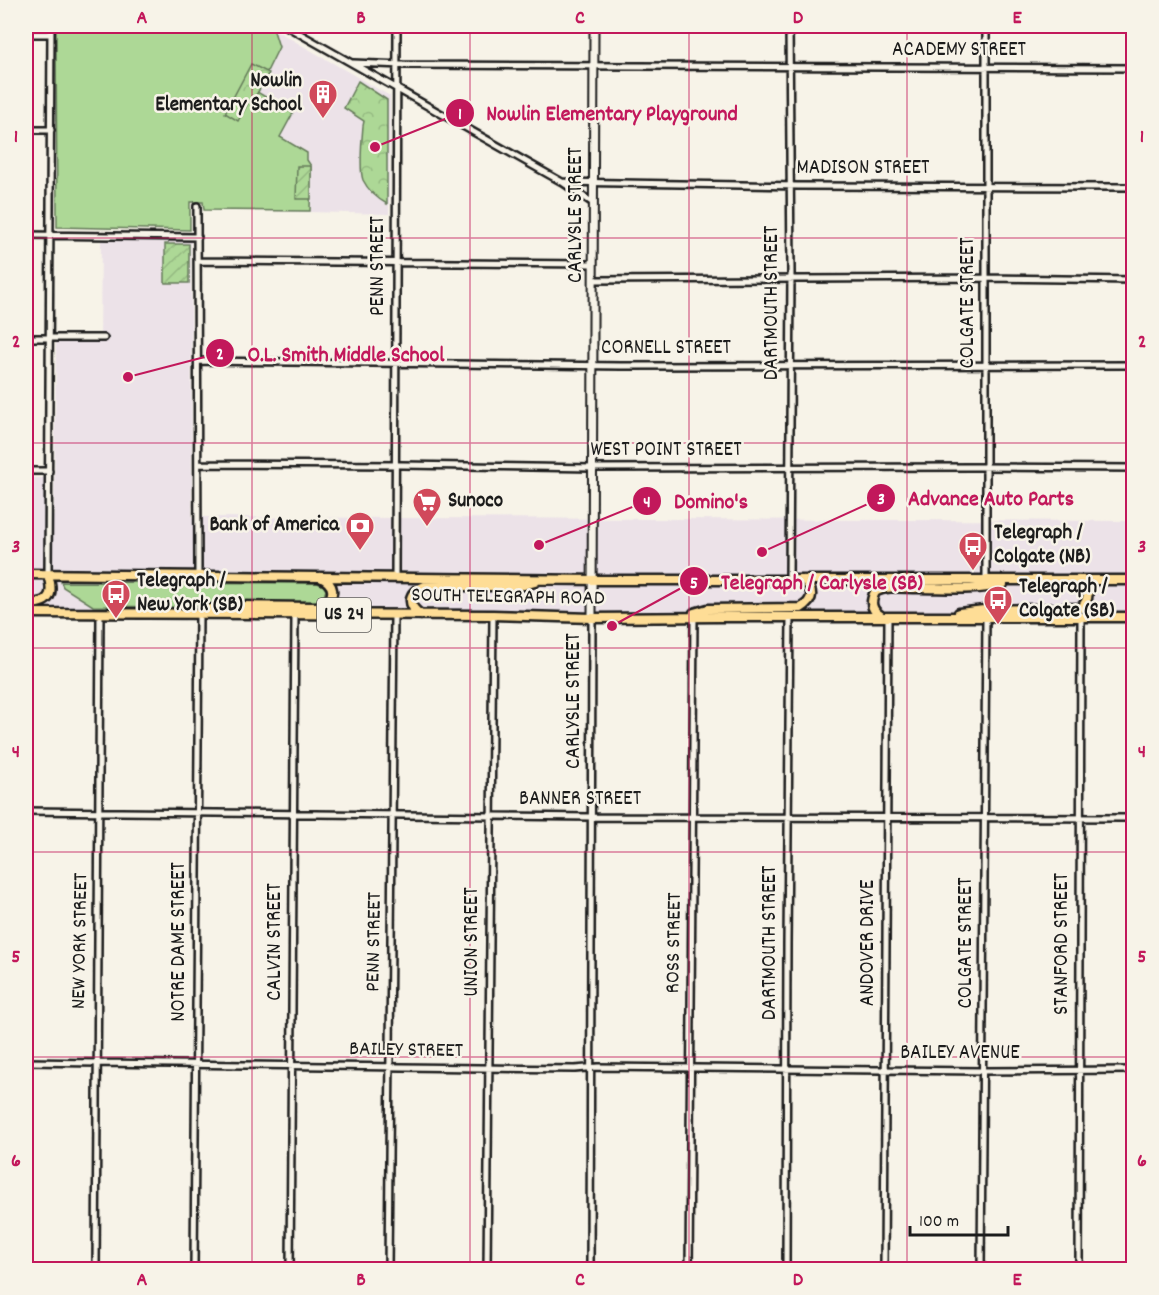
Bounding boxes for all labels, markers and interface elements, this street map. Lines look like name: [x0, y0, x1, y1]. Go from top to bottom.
text: A: [137, 5, 148, 33]
text: B: [356, 5, 366, 33]
text: C: [575, 5, 585, 33]
text: D: [793, 5, 804, 33]
text: E: [1012, 5, 1022, 33]
street label: ACADEMY STREET: [892, 36, 1027, 66]
place label: Nowlin Elementary School: [155, 67, 303, 121]
building icon: Nowlin Elementary School: [307, 78, 339, 120]
callout: Nowlin Elementary Playground: [445, 93, 750, 133]
text: Nowlin Elementary Playground: [486, 100, 738, 131]
text: 1: [458, 103, 462, 128]
text: 1: [14, 124, 18, 152]
text: 1: [1140, 124, 1144, 152]
street label: CARLYSLE STREET: [562, 146, 592, 283]
street label: MADISON STREET: [797, 154, 930, 184]
street label: PENN STREET: [364, 215, 394, 316]
street label: DARTMOUTH STREET: [758, 225, 788, 380]
street label: COLGATE STREET: [954, 237, 984, 369]
text: 2: [12, 329, 20, 357]
text: 2: [1138, 329, 1146, 357]
callout: O.L. Smith Middle School: [205, 333, 456, 373]
street label: CORNELL STREET: [601, 334, 732, 364]
text: O.L. Smith Middle School: [248, 341, 445, 372]
text: 2: [216, 343, 224, 368]
street label: WEST POINT STREET: [590, 436, 742, 466]
callout: Advance Auto Parts: [866, 478, 1086, 518]
callout: Domino's: [632, 481, 759, 521]
text: Advance Auto Parts: [908, 485, 1074, 516]
supermarket icon: Sunoco: [411, 486, 443, 528]
place label: Sunoco: [448, 487, 503, 517]
text: Domino's: [674, 488, 748, 519]
text: 3: [877, 488, 885, 513]
text: 4: [643, 491, 651, 516]
bank icon: Bank of America: [344, 510, 376, 552]
place label: Bank of America: [209, 511, 340, 541]
place label: Telegraph / Colgate (NB): [994, 519, 1090, 573]
bus stop icon: Telegraph / Colgate (NB): [957, 530, 989, 572]
text: 3: [12, 534, 20, 562]
text: 3: [1138, 534, 1146, 562]
callout: Telegraph / Carlysle (SB): [679, 561, 935, 601]
place label: Telegraph / New York (SB): [137, 567, 243, 621]
text: Telegraph / Carlysle (SB): [721, 569, 923, 600]
text: 5: [690, 572, 698, 597]
place label: Telegraph / Colgate (SB): [1019, 573, 1114, 627]
bus stop icon: Telegraph / New York (SB): [100, 578, 132, 620]
street label: SOUTH TELEGRAPH ROAD: [411, 581, 605, 615]
bus stop icon: Telegraph / Colgate (SB): [982, 584, 1014, 626]
road number: US 24: [317, 598, 371, 632]
street label: CARLYSLE STREET: [560, 632, 590, 769]
text: 4: [12, 739, 20, 767]
text: 4: [1138, 739, 1146, 767]
street label: BANNER STREET: [519, 785, 642, 815]
street label: NOTRE DAME STREET: [165, 862, 195, 1022]
street label: DARTMOUTH STREET: [756, 865, 786, 1020]
street label: NEW YORK STREET: [65, 872, 97, 1010]
street label: STANFORD STREET: [1048, 872, 1078, 1015]
street label: COLGATE STREET: [952, 877, 982, 1009]
street label: ANDOVER DRIVE: [854, 879, 884, 1006]
street label: CALVIN STREET: [261, 883, 291, 1001]
street label: UNION STREET: [458, 887, 488, 997]
street label: PENN STREET: [359, 891, 391, 992]
street label: ROSS STREET: [659, 892, 691, 994]
text: 5: [11, 944, 21, 972]
text: 5: [1137, 944, 1147, 972]
street label: BAILEY STREET: [349, 1035, 464, 1067]
street label: BAILEY AVENUE: [900, 1039, 1020, 1069]
text: 6: [11, 1148, 21, 1176]
text: 6: [1137, 1148, 1147, 1176]
scale bar: [910, 1199, 1008, 1237]
text: 100 m: [919, 1210, 959, 1235]
text: A: [137, 1267, 148, 1295]
text: B: [356, 1267, 366, 1295]
text: C: [575, 1267, 585, 1295]
text: D: [793, 1267, 804, 1295]
text: E: [1012, 1267, 1022, 1295]

